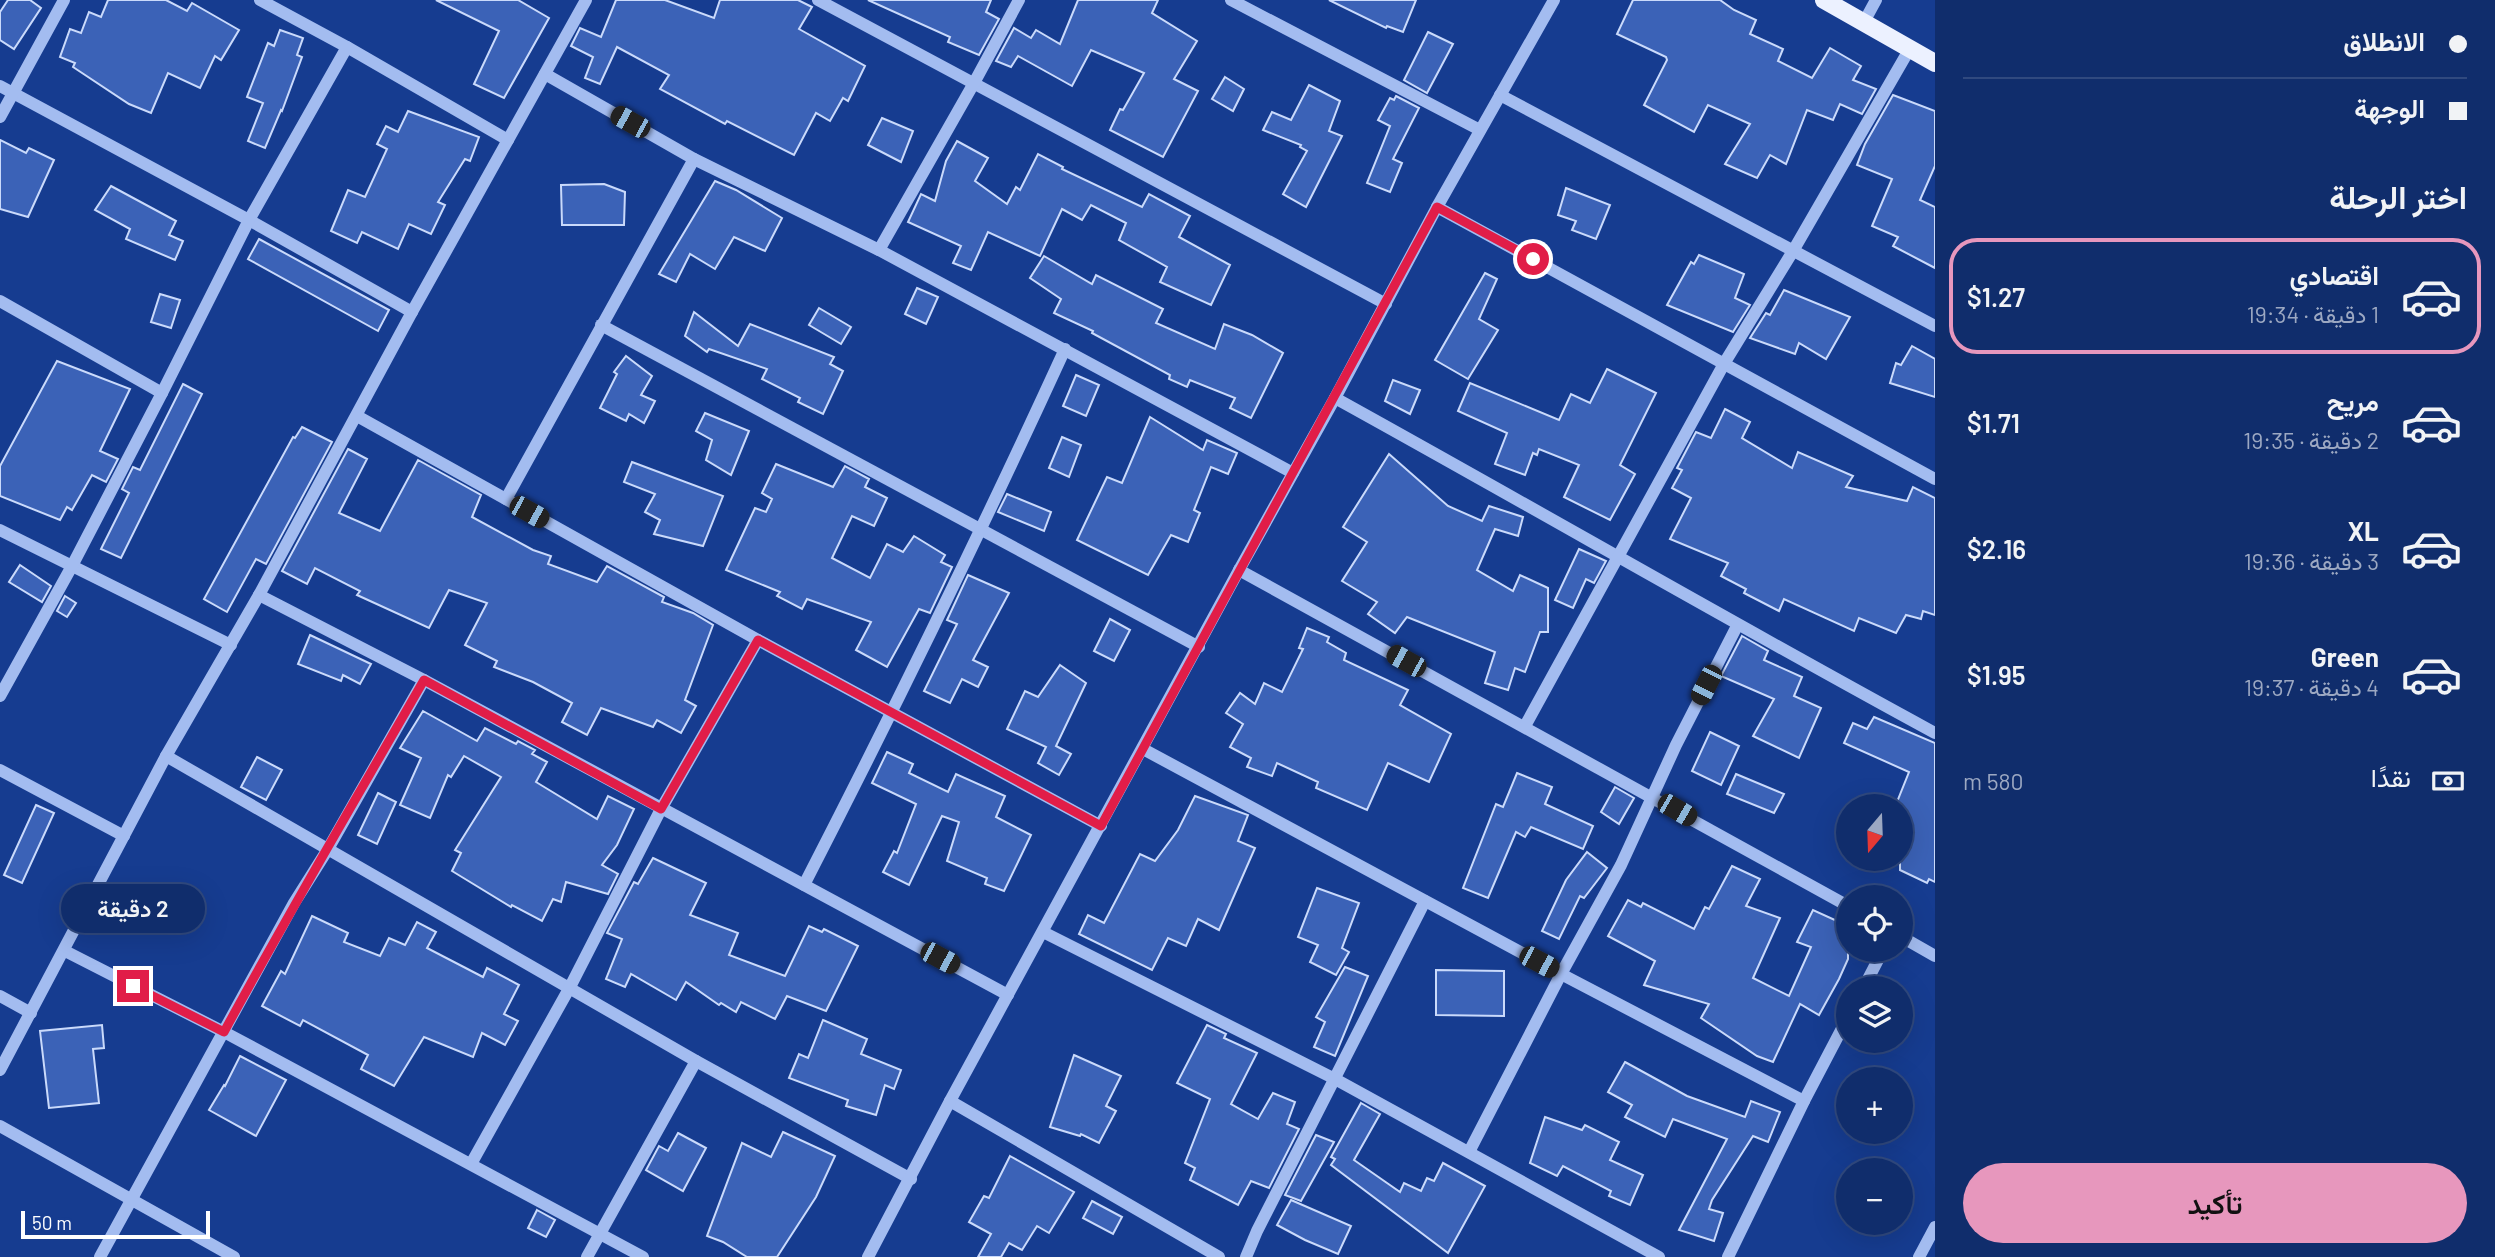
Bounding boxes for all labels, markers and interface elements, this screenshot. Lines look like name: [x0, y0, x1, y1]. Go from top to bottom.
text: الانطلاق: [2343, 25, 2425, 56]
text: الوجهة: [2354, 92, 2425, 123]
car: [607, 103, 654, 141]
text: اختر الرحلة: [2329, 177, 2467, 215]
route start: [1517, 243, 1549, 275]
text: اقتصادي: [2290, 259, 2379, 290]
icon: car: [2400, 265, 2463, 328]
text: $1.27: [1967, 281, 2025, 312]
text: 1 دقيقة · 19:34: [2247, 300, 2379, 328]
text: مريح: [2327, 385, 2379, 416]
icon: car: [2400, 391, 2463, 454]
text: $1.71: [1967, 407, 2020, 438]
text: 2 دقيقة · 19:35: [2243, 426, 2379, 454]
car: [506, 493, 553, 531]
text: XL: [2348, 515, 2379, 546]
icon: car: [2400, 517, 2463, 580]
text: $2.16: [1967, 533, 2026, 564]
text: 3 دقيقة · 19:36: [2244, 547, 2379, 575]
text: Green: [2311, 641, 2379, 672]
car: [1383, 642, 1430, 680]
icon: car: [2400, 643, 2463, 706]
text: $1.95: [1967, 659, 2026, 690]
car: [1688, 662, 1725, 708]
text: 4 دقيقة · 19:37: [2244, 673, 2379, 701]
text: نقدًا: [2371, 761, 2411, 792]
icon: cash: [2429, 762, 2467, 800]
text: 580 m: [1963, 767, 2023, 795]
car: [1654, 790, 1701, 830]
north arrow: [1836, 794, 1913, 872]
map controls: [1836, 794, 1913, 1235]
callout: 2 دقيقة: [61, 884, 205, 934]
button: locate: [1836, 885, 1913, 962]
text: 2 دقيقة: [97, 894, 169, 922]
car: [917, 939, 964, 977]
car: [1516, 943, 1563, 981]
route end: [117, 970, 149, 1002]
button: layers: [1836, 976, 1913, 1053]
button: +: [1836, 1067, 1913, 1144]
button: −: [1836, 1158, 1913, 1235]
button: تأكيد: [1963, 1163, 2467, 1243]
scale bar: [21, 1208, 210, 1240]
text: 50 m: [32, 1211, 72, 1234]

